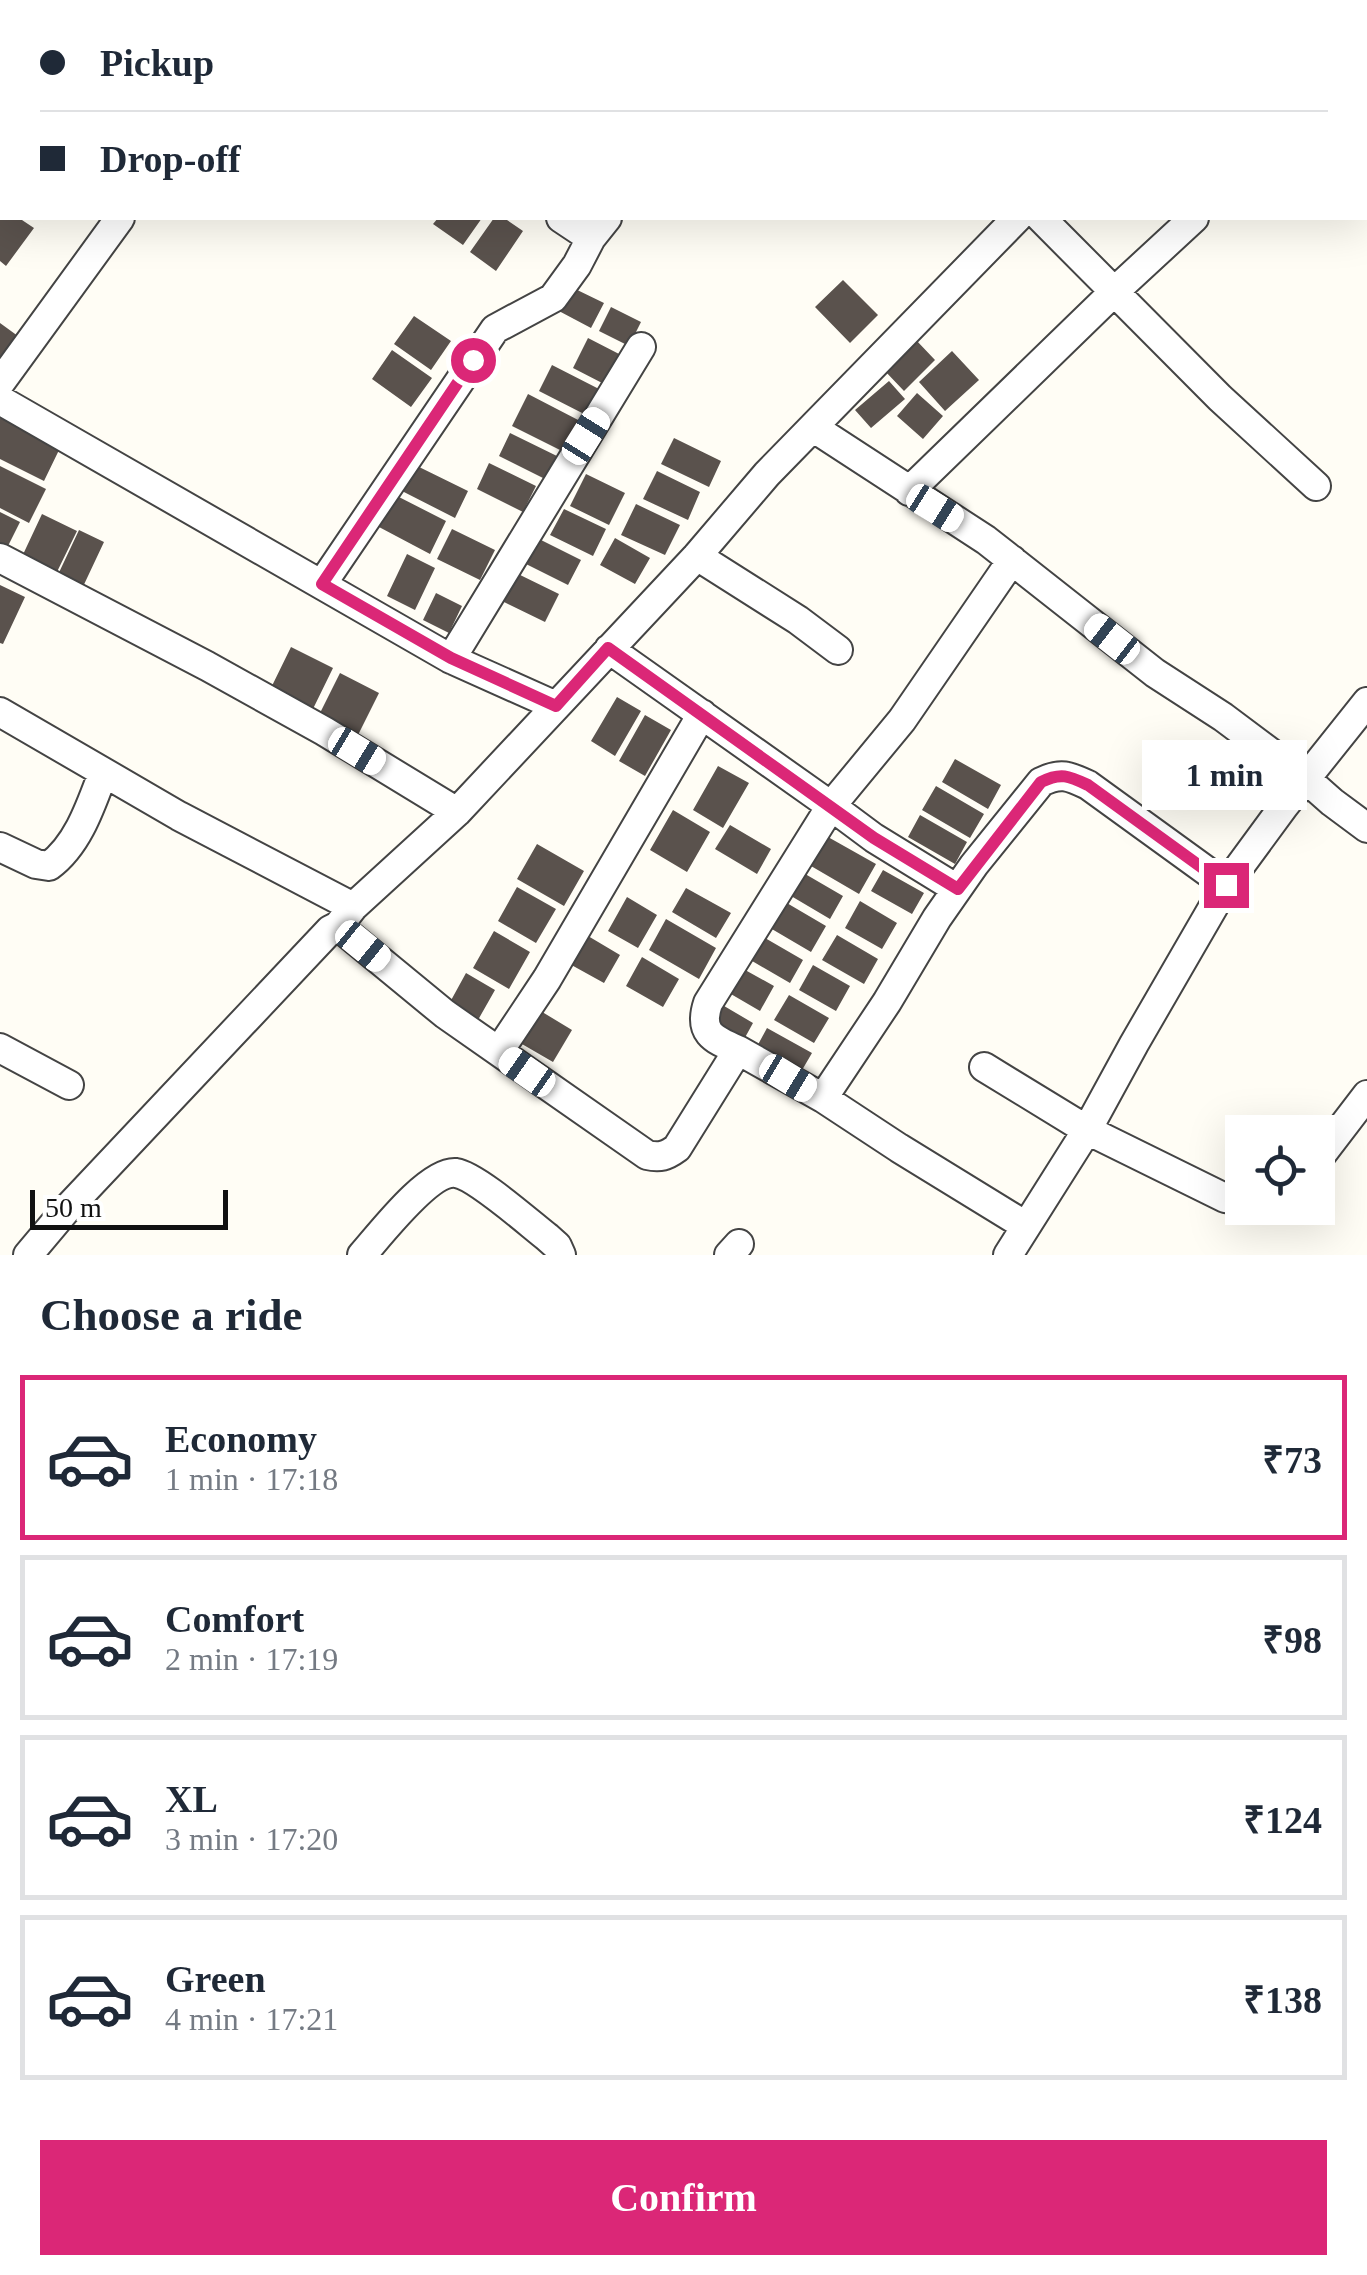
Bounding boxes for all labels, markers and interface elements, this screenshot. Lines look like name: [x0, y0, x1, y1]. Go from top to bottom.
text: Pickup: [100, 42, 214, 84]
text: Drop-off: [100, 138, 241, 180]
route start: [451, 338, 496, 383]
car: [557, 403, 615, 469]
car: [902, 479, 968, 537]
car: [1079, 609, 1145, 669]
car: [324, 723, 390, 779]
callout: 1 min: [1144, 740, 1308, 810]
text: 1 min: [1186, 757, 1263, 793]
route end: [1204, 863, 1249, 908]
car: [330, 915, 396, 977]
car: [494, 1043, 560, 1101]
car: [755, 1050, 821, 1106]
map controls: [1225, 1115, 1335, 1225]
button: locate: [1225, 1115, 1335, 1225]
scale bar: [30, 1185, 228, 1230]
text: 50 m: [45, 1192, 102, 1223]
text: Choose a ride: [40, 1290, 303, 1340]
icon: car: [45, 1413, 135, 1503]
text: Economy: [165, 1418, 317, 1460]
text: ₹73: [1262, 1439, 1322, 1481]
text: 1 min · 17:18: [165, 1461, 338, 1497]
icon: car: [45, 1593, 135, 1683]
text: Comfort: [165, 1598, 304, 1640]
text: ₹98: [1262, 1619, 1322, 1661]
text: 2 min · 17:19: [165, 1641, 338, 1677]
icon: car: [45, 1773, 135, 1863]
text: XL: [165, 1778, 218, 1820]
text: ₹124: [1243, 1799, 1322, 1841]
text: 3 min · 17:20: [165, 1821, 338, 1857]
icon: car: [45, 1953, 135, 2043]
text: Green: [165, 1958, 266, 2000]
text: ₹138: [1243, 1979, 1322, 2021]
text: 4 min · 17:21: [165, 2001, 338, 2037]
button: Confirm: [40, 2140, 1327, 2255]

